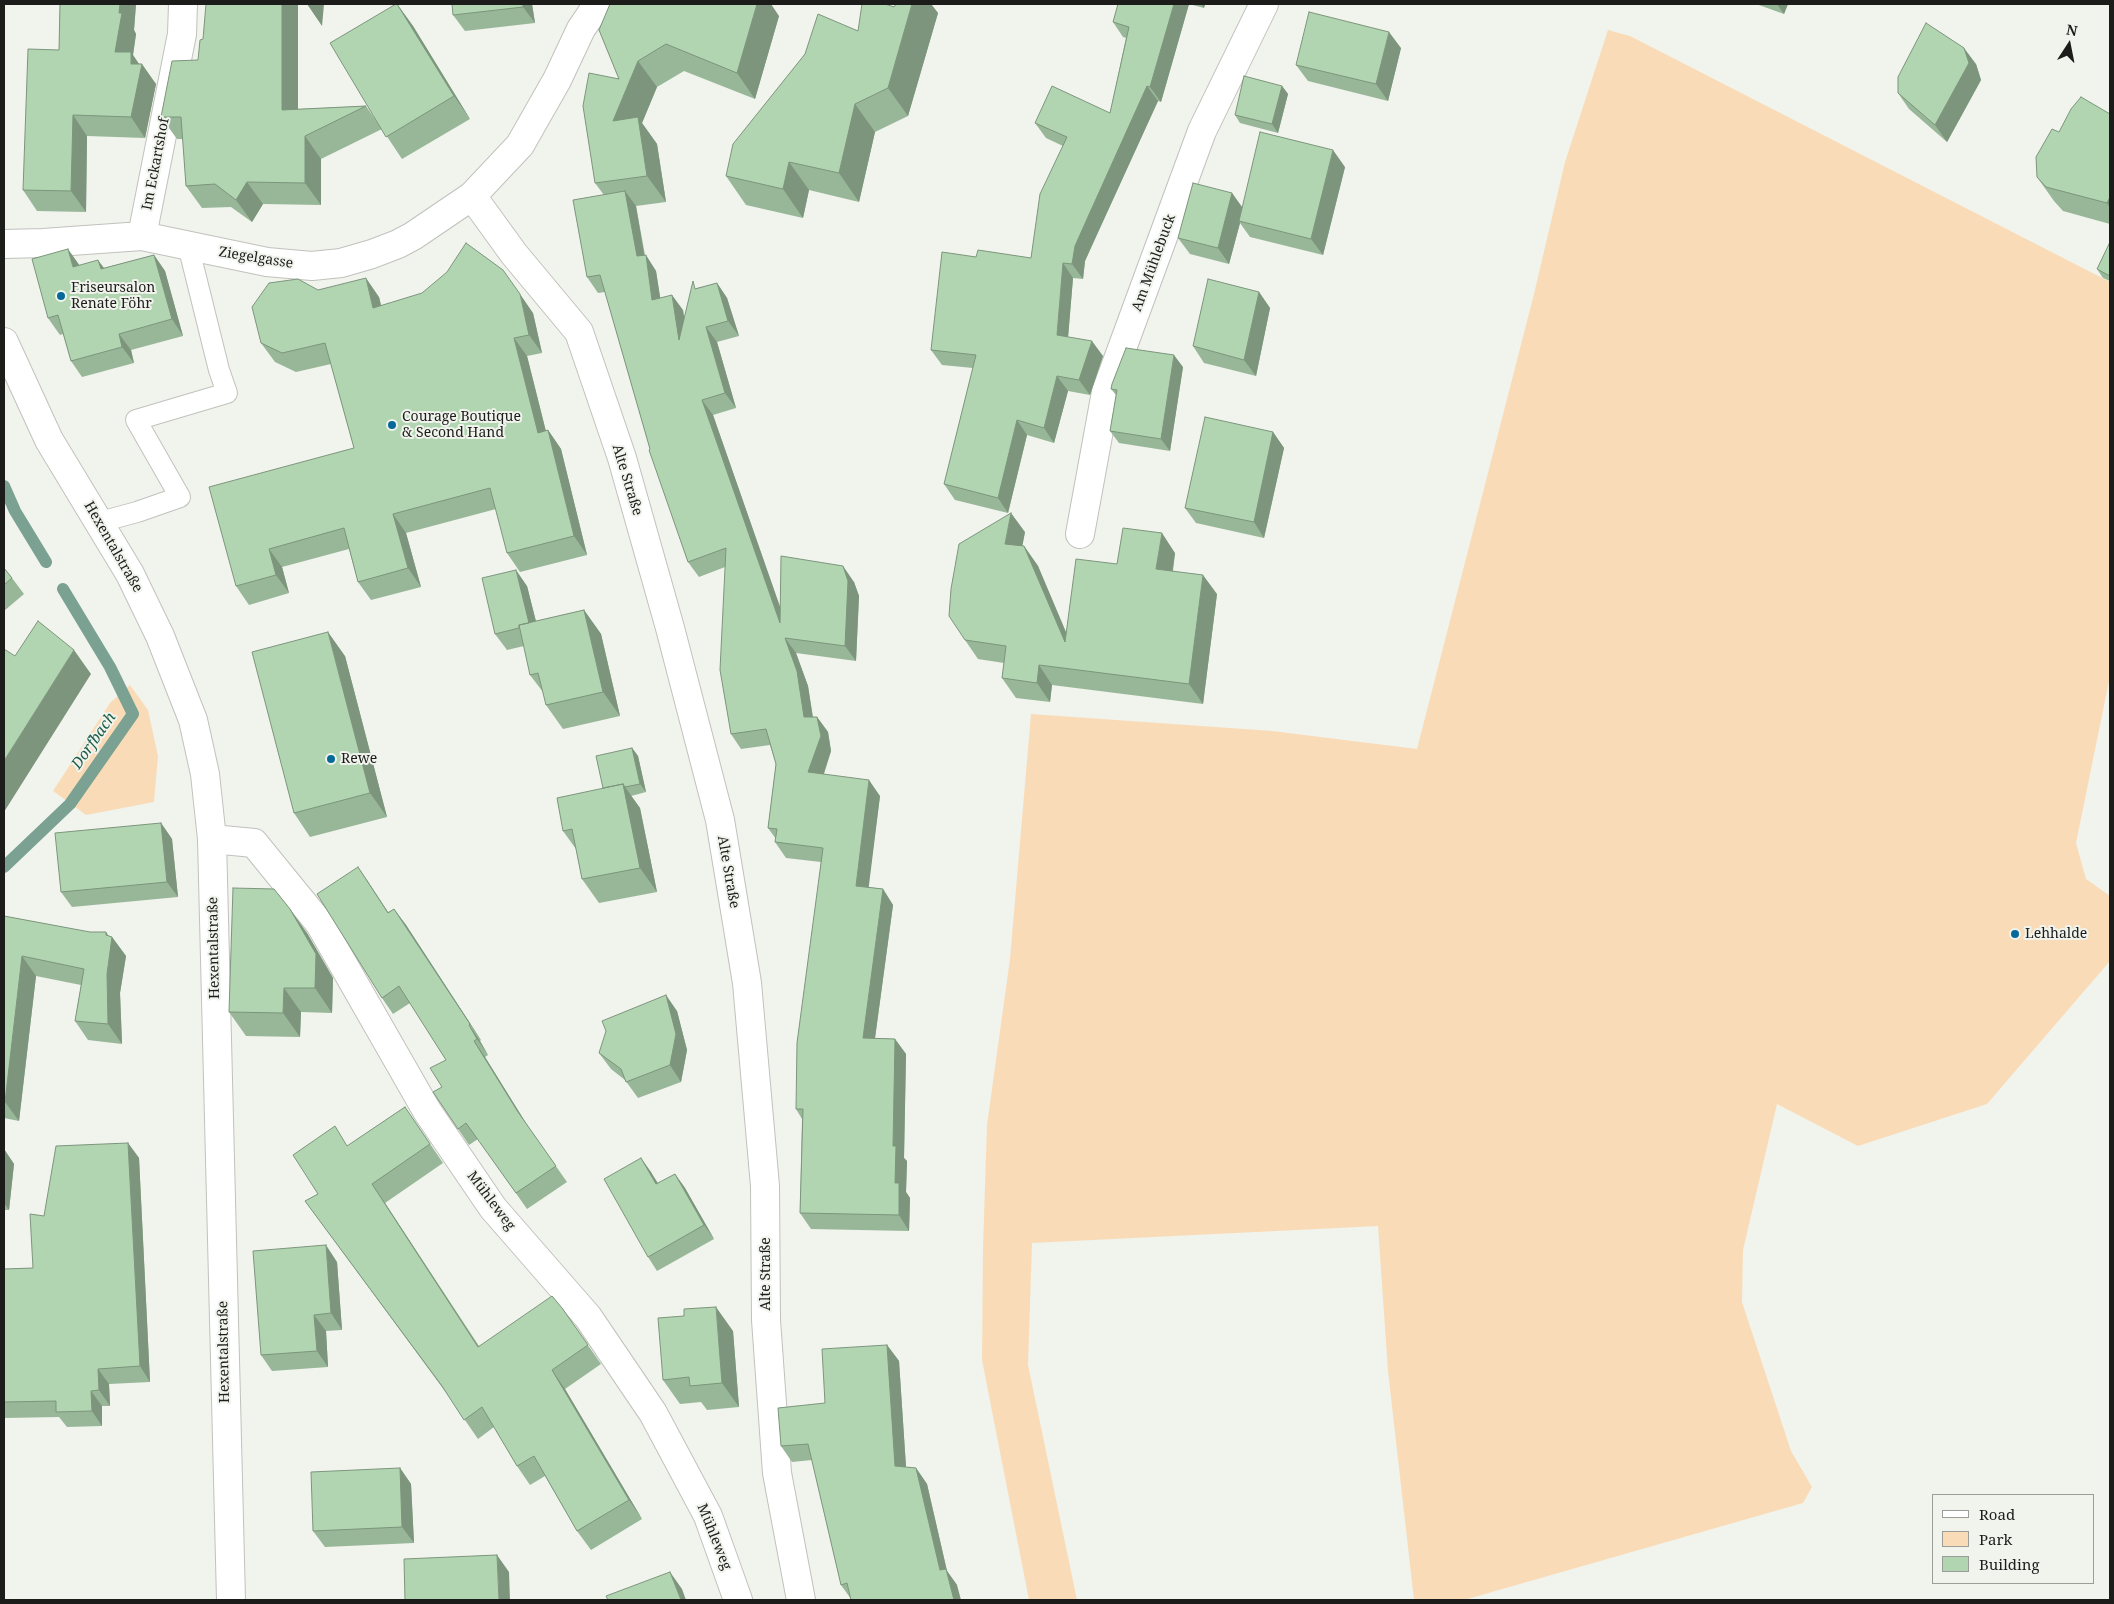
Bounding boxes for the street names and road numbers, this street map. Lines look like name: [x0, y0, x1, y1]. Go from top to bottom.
street label: Im Eckartshof: [139, 116, 173, 212]
street label: Am Mühlebuck: [1129, 212, 1179, 314]
street label: Ziegelgasse: [218, 244, 294, 272]
street label: Alte Straße: [608, 442, 646, 518]
street label: Hexentalstraße: [80, 498, 146, 596]
street label: Alte Straße: [713, 834, 743, 910]
street label: Hexentalstraße: [205, 897, 223, 999]
street label: Mühleweg: [463, 1168, 519, 1234]
street label: Alte Straße: [758, 1237, 774, 1311]
street label: Hexentalstraße: [215, 1301, 233, 1403]
street label: Mühleweg: [693, 1501, 735, 1573]

